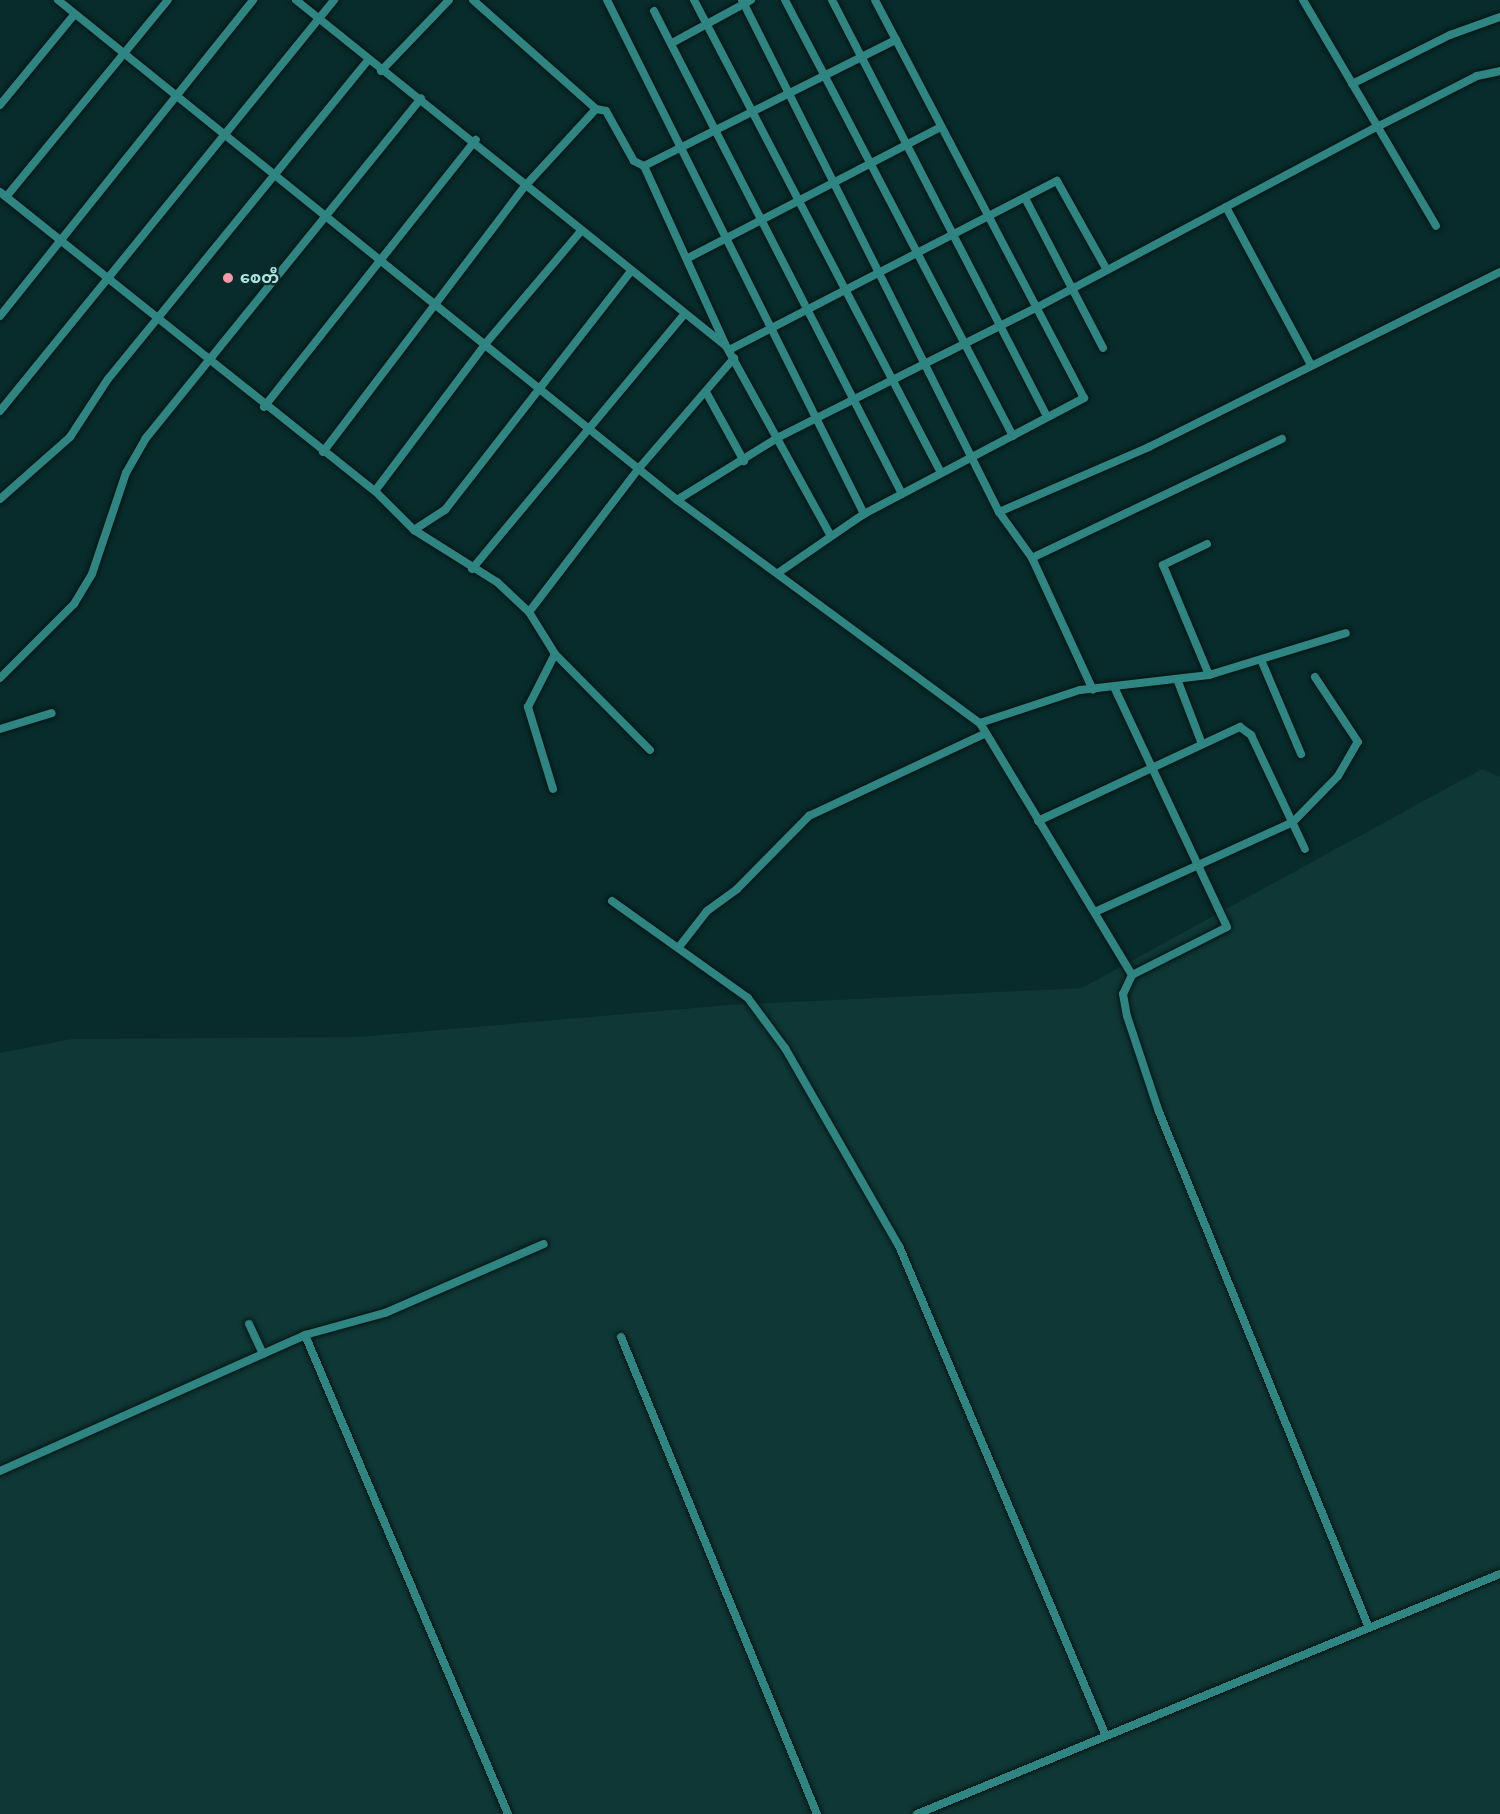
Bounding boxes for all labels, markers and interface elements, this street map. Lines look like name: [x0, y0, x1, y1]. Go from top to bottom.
place label: စေတီ: [240, 268, 279, 288]
marker: စေတီ: [221, 271, 235, 285]

